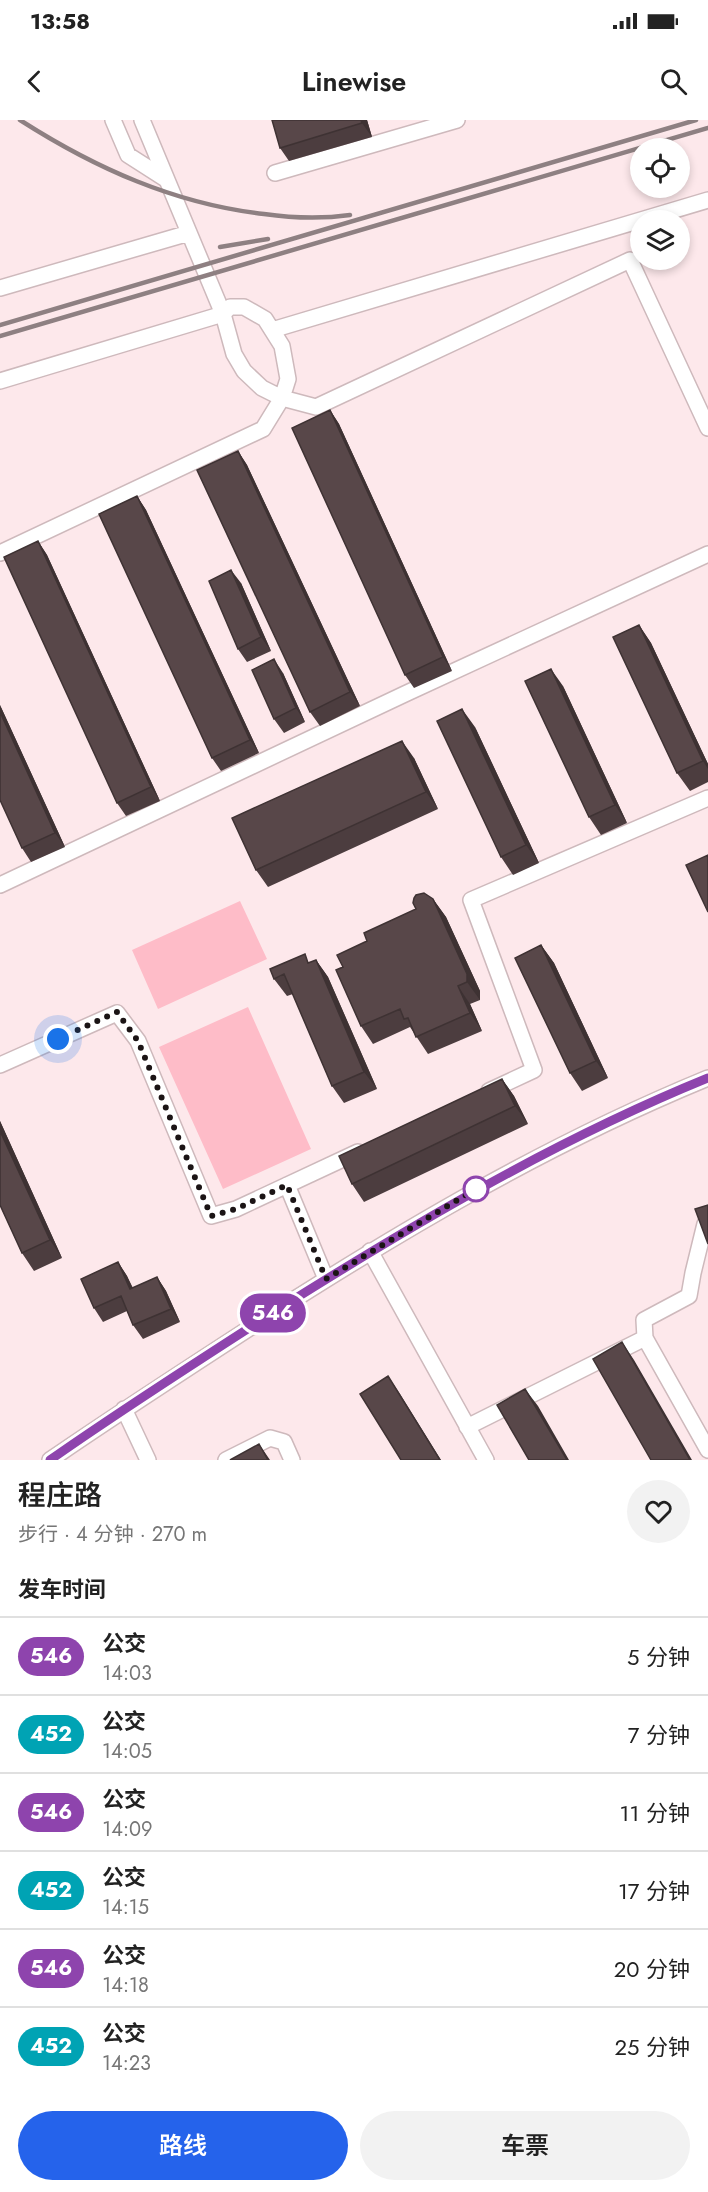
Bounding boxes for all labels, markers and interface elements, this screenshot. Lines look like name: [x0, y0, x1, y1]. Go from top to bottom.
text: 13:58: [30, 5, 90, 37]
text: Linewise: [302, 62, 406, 101]
icon: back: [18, 65, 51, 98]
icon: search: [657, 65, 690, 98]
map controls: [630, 138, 690, 270]
button: locate: [630, 138, 690, 198]
button: layers: [630, 210, 690, 270]
your location: [43, 1024, 73, 1054]
unlabelled marker: [463, 1176, 489, 1202]
line badge: 546: [238, 1294, 308, 1332]
text: 546: [252, 1298, 294, 1328]
text: 程庄路: [18, 1475, 102, 1516]
button: heart: [627, 1480, 690, 1543]
text: 步行 · 4 分钟 · 270 m: [18, 1520, 207, 1549]
text: 发车时间: [18, 1573, 106, 1605]
text: 公交: [102, 1627, 146, 1659]
text: 546: [30, 1641, 72, 1671]
text: 5 分钟: [627, 1641, 690, 1673]
text: 14:03: [102, 1659, 152, 1688]
text: 公交: [102, 1705, 146, 1737]
text: 452: [30, 1719, 72, 1749]
text: 7 分钟: [628, 1719, 690, 1751]
text: 14:05: [102, 1737, 152, 1766]
text: 公交: [102, 1783, 146, 1815]
text: 546: [30, 1797, 72, 1827]
text: 11 分钟: [620, 1797, 690, 1829]
text: 14:09: [102, 1815, 152, 1844]
text: 公交: [102, 1861, 146, 1893]
text: 452: [30, 1875, 72, 1905]
text: 17 分钟: [618, 1875, 690, 1907]
text: 14:15: [102, 1893, 149, 1922]
text: 公交: [102, 1939, 146, 1971]
text: 546: [30, 1953, 72, 1983]
text: 20 分钟: [614, 1953, 690, 1985]
text: 14:18: [102, 1971, 149, 2000]
text: 公交: [102, 2017, 146, 2049]
text: 452: [30, 2031, 72, 2061]
text: 25 分钟: [614, 2031, 690, 2063]
text: 14:23: [102, 2049, 151, 2078]
button: 路线: [18, 2111, 348, 2180]
button: 车票: [360, 2111, 690, 2180]

